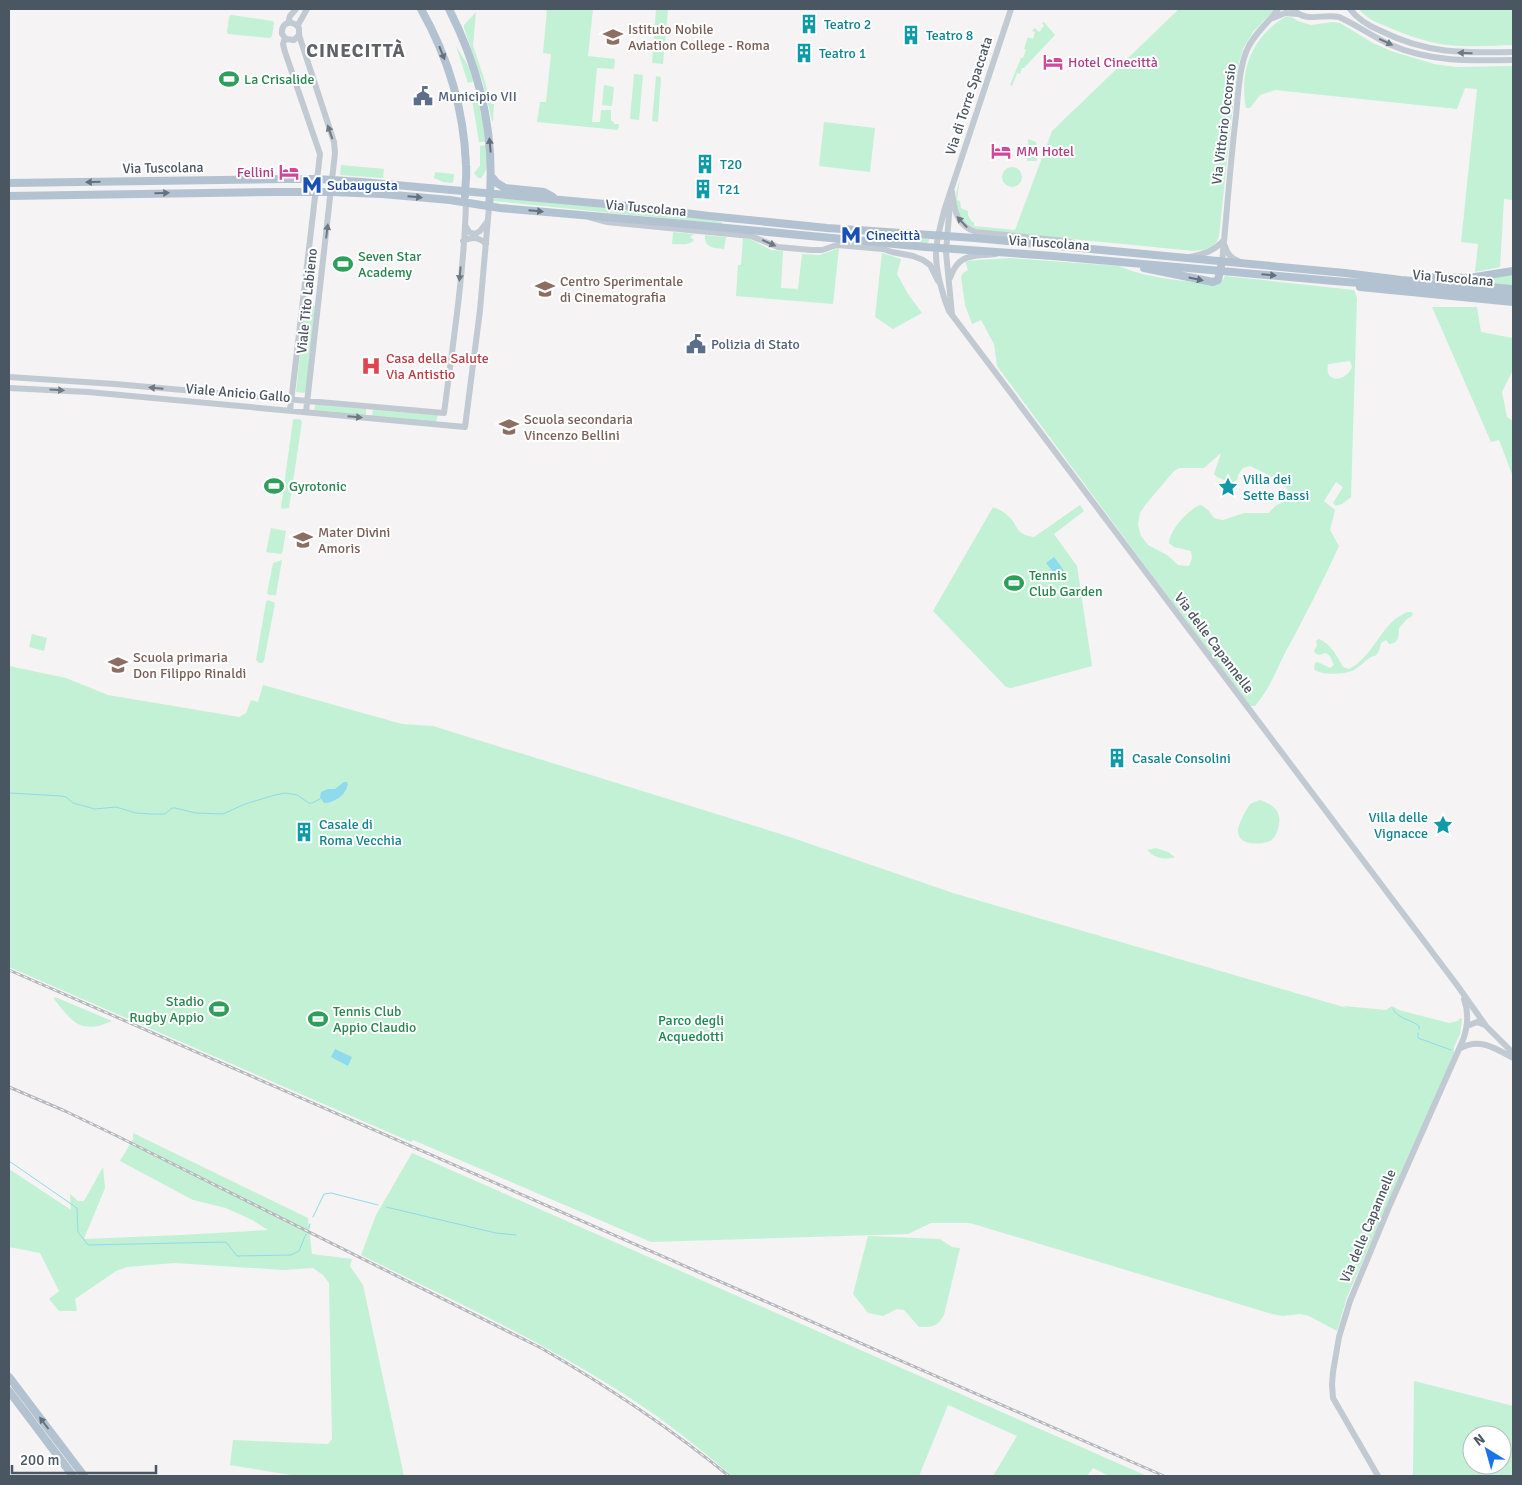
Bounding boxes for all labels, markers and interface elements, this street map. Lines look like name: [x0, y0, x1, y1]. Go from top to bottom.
building icon: Teatro 2: [798, 13, 820, 35]
place label: Teatro 2: [824, 16, 871, 33]
place label: Istituto Nobile Aviation College - Roma: [628, 21, 770, 54]
building icon: Teatro 8: [900, 24, 922, 46]
school or university icon: Istituto Nobile Aviation College - Roma: [602, 26, 624, 48]
place label: Teatro 8: [926, 27, 973, 44]
street label: Via di Torre Spaccata: [942, 35, 996, 157]
district label: CINECITTÀ: [306, 39, 406, 63]
one-way arrow: [1379, 39, 1393, 47]
building icon: Teatro 1: [793, 42, 815, 64]
place label: Teatro 1: [819, 45, 866, 62]
one-way arrow: [438, 46, 446, 61]
one-way arrow: [1456, 48, 1472, 56]
hotel icon: Hotel Cinecittà: [1042, 51, 1064, 73]
place label: Hotel Cinecittà: [1068, 54, 1158, 71]
street label: Via Vittorio Occorsio: [1208, 62, 1240, 186]
sports icon: La Crisalide: [218, 68, 240, 90]
place label: La Crisalide: [244, 71, 315, 88]
public building icon: Municipio VII: [412, 85, 434, 107]
place label: Municipio VII: [438, 88, 517, 105]
one-way arrow: [326, 124, 334, 139]
one-way arrow: [485, 137, 493, 153]
hotel icon: MM Hotel: [990, 140, 1012, 162]
place label: MM Hotel: [1016, 143, 1074, 160]
building icon: T20: [694, 153, 716, 175]
place label: T20: [720, 156, 742, 173]
street label: Via Tuscolana: [122, 159, 204, 177]
hotel icon: Fellini: [278, 161, 300, 183]
place label: Fellini: [237, 164, 274, 181]
metro station icon: Subaugusta: [301, 174, 323, 196]
place label: Subaugusta: [327, 177, 398, 194]
one-way arrow: [85, 178, 101, 186]
building icon: T21: [692, 178, 714, 200]
place label: T21: [718, 181, 740, 198]
one-way arrow: [155, 189, 171, 197]
one-way arrow: [407, 193, 423, 201]
street label: Via Tuscolana: [605, 196, 687, 220]
one-way arrow: [528, 207, 544, 215]
one-way arrow: [956, 217, 968, 229]
one-way arrow: [323, 223, 331, 239]
metro station icon: Cinecittà: [840, 224, 862, 246]
place label: Cinecittà: [866, 227, 920, 244]
street label: Via Tuscolana: [1008, 232, 1090, 254]
one-way arrow: [762, 239, 776, 247]
street label: Viale Tito Labieno: [293, 247, 321, 355]
place label: Seven Star Academy: [358, 248, 422, 281]
sports icon: Seven Star Academy: [332, 253, 354, 275]
one-way arrow: [456, 266, 464, 282]
street label: Via Tuscolana: [1412, 266, 1494, 290]
one-way arrow: [1261, 272, 1277, 280]
place label: Centro Sperimentale di Cinematografia: [560, 273, 683, 306]
one-way arrow: [1189, 275, 1204, 283]
school or university icon: Centro Sperimentale di Cinematografia: [534, 278, 556, 300]
public building icon: Polizia di Stato: [685, 333, 707, 355]
place label: Polizia di Stato: [711, 336, 800, 353]
place label: Casa della Salute Via Antistio: [386, 350, 489, 383]
hospital icon: Casa della Salute Via Antistio: [360, 355, 382, 377]
street label: Viale Anicio Gallo: [185, 380, 291, 406]
one-way arrow: [147, 384, 163, 392]
one-way arrow: [50, 387, 66, 395]
place label: Scuola secondaria Vincenzo Bellini: [524, 411, 633, 444]
one-way arrow: [347, 413, 363, 421]
school or university icon: Scuola secondaria Vincenzo Bellini: [498, 416, 520, 438]
place label: Villa dei Sette Bassi: [1243, 471, 1309, 504]
sports icon: Gyrotonic: [263, 475, 285, 497]
place icon: Villa dei Sette Bassi: [1217, 476, 1239, 498]
place label: Gyrotonic: [289, 478, 347, 495]
place label: Mater Divini Amoris: [318, 524, 390, 557]
school or university icon: Mater Divini Amoris: [292, 529, 314, 551]
place label: Tennis Club Garden: [1029, 567, 1103, 600]
sports icon: Tennis Club Garden: [1003, 572, 1025, 594]
street label: Via delle Capannelle: [1171, 589, 1257, 697]
place label: Scuola primaria Don Filippo Rinaldi: [133, 649, 246, 682]
school or university icon: Scuola primaria Don Filippo Rinaldi: [107, 654, 129, 676]
building icon: Casale Consolini: [1106, 747, 1128, 769]
place label: Casale Consolini: [1132, 750, 1231, 767]
place label: Villa delle Vignacce: [1369, 809, 1428, 842]
place icon: Villa delle Vignacce: [1432, 814, 1454, 836]
place label: Casale di Roma Vecchia: [319, 816, 402, 849]
building icon: Casale di Roma Vecchia: [293, 821, 315, 843]
place label: Stadio Rugby Appio: [129, 993, 204, 1026]
sports icon: Stadio Rugby Appio: [208, 998, 230, 1020]
place label: Tennis Club Appio Claudio: [333, 1003, 416, 1036]
sports icon: Tennis Club Appio Claudio: [307, 1008, 329, 1030]
park label: Parco degli Acquedotti: [658, 1012, 724, 1045]
street label: Via delle Capannelle: [1336, 1167, 1400, 1285]
one-way arrow: [39, 1416, 49, 1430]
north arrow: [1462, 1425, 1512, 1475]
text: N: [1470, 1430, 1488, 1450]
scale bar: [12, 1442, 156, 1474]
text: 200 m: [20, 1451, 60, 1469]

